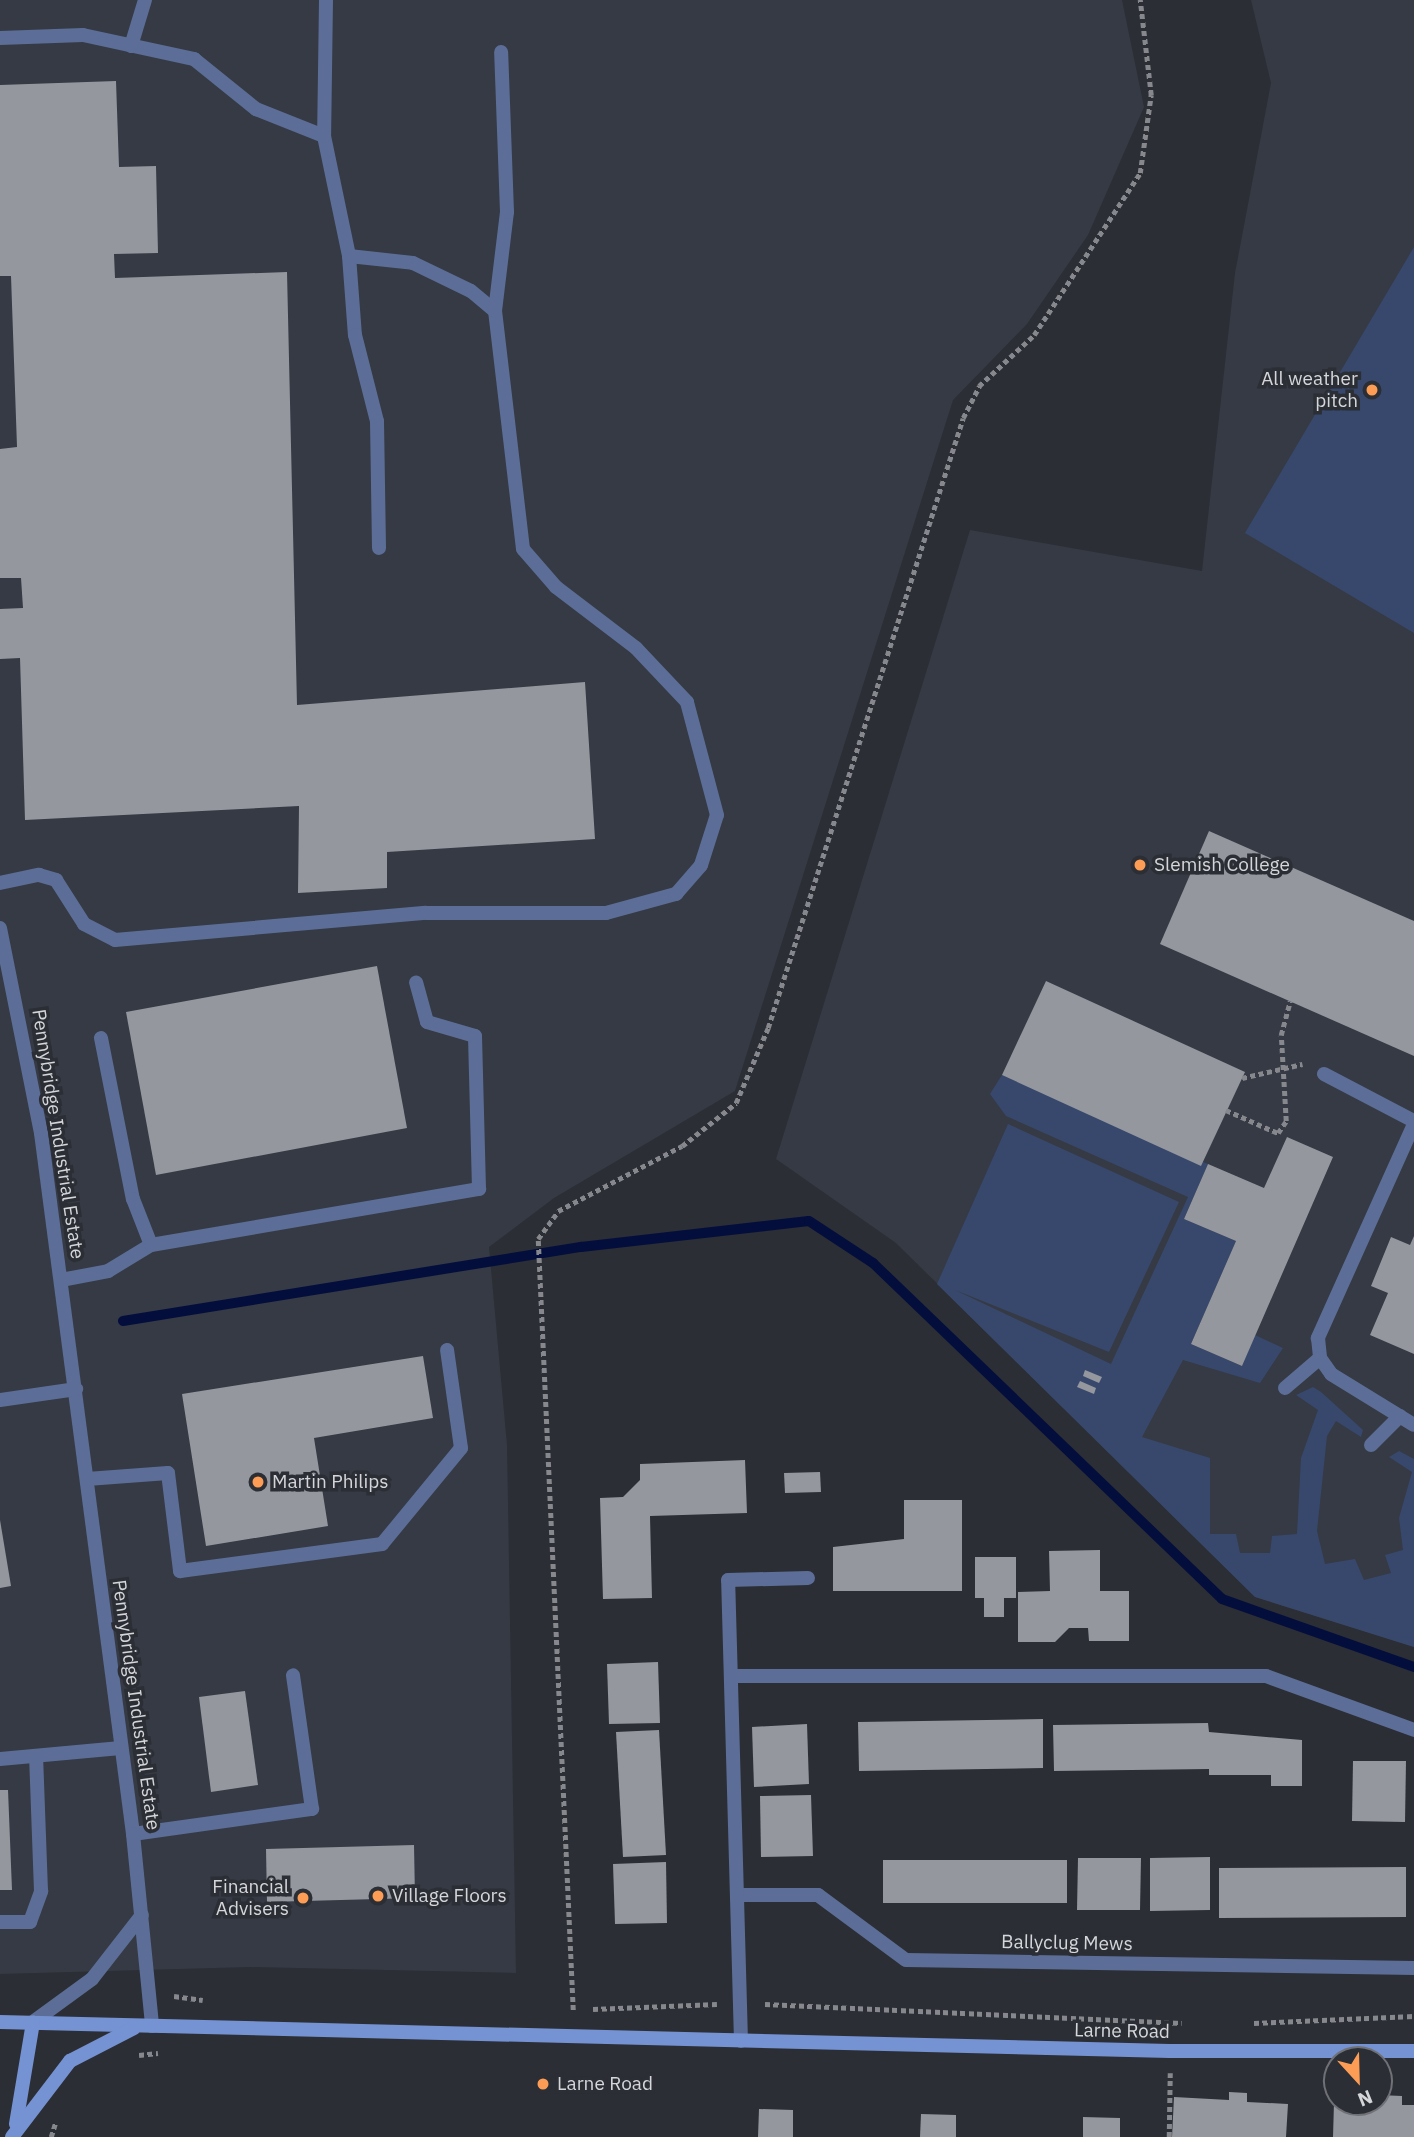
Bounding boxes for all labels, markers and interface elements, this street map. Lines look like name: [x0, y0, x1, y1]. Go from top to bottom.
place label: All weather pitch: [1261, 368, 1358, 412]
marker: All weather pitch: [1364, 382, 1380, 398]
place label: Slemish College: [1154, 854, 1290, 876]
marker: Slemish College: [1132, 857, 1148, 873]
street label: Pennybridge Industrial Estate: [27, 1007, 89, 1261]
place label: Martin Philips: [272, 1471, 389, 1493]
marker: Martin Philips: [250, 1474, 266, 1490]
street label: Pennybridge Industrial Estate: [107, 1578, 165, 1832]
place label: Financial Advisers: [212, 1876, 289, 1920]
place label: Village Floors: [392, 1885, 507, 1907]
marker: Village Floors: [370, 1888, 386, 1904]
marker: Financial Advisers: [295, 1890, 311, 1906]
street label: Ballyclug Mews: [1001, 1930, 1133, 1956]
street label: Larne Road: [1074, 2019, 1170, 2043]
north arrow: [1323, 2046, 1393, 2116]
place label: Larne Road: [557, 2073, 653, 2095]
marker: Larne Road: [535, 2076, 551, 2092]
text: N: [1354, 2085, 1376, 2112]

